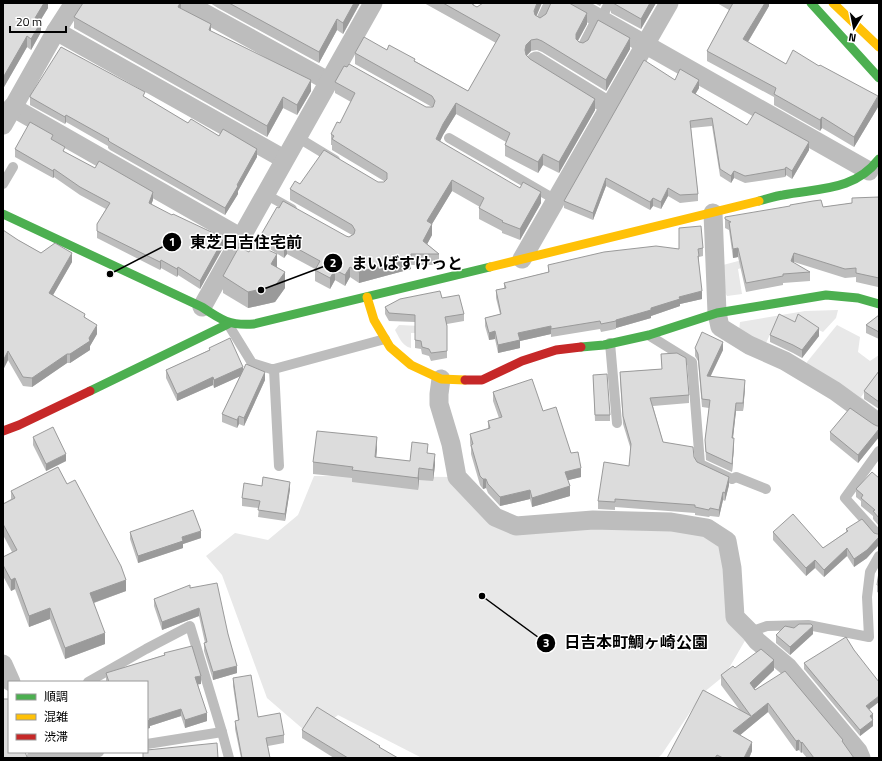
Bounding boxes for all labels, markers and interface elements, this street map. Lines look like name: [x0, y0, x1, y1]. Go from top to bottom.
scale bar: [10, 8, 66, 34]
north arrow: [834, 8, 874, 48]
text: 20 m: [16, 12, 42, 31]
text: N: [847, 29, 857, 46]
callout: 東芝日吉住宅前: [162, 228, 310, 256]
text: 東芝日吉住宅前: [190, 230, 302, 254]
text: 1: [169, 232, 175, 251]
callout: まいばすけっと: [323, 249, 471, 277]
text: まいばすけっと: [351, 251, 463, 275]
text: 2: [330, 253, 336, 272]
callout: 日吉本町鯛ヶ崎公園: [536, 629, 716, 657]
text: 日吉本町鯛ヶ崎公園: [564, 630, 708, 654]
text: 3: [543, 633, 549, 652]
legend: [8, 681, 148, 753]
text: 順調: [44, 687, 68, 706]
text: 混雑: [44, 707, 68, 726]
text: 渋滞: [44, 727, 68, 746]

